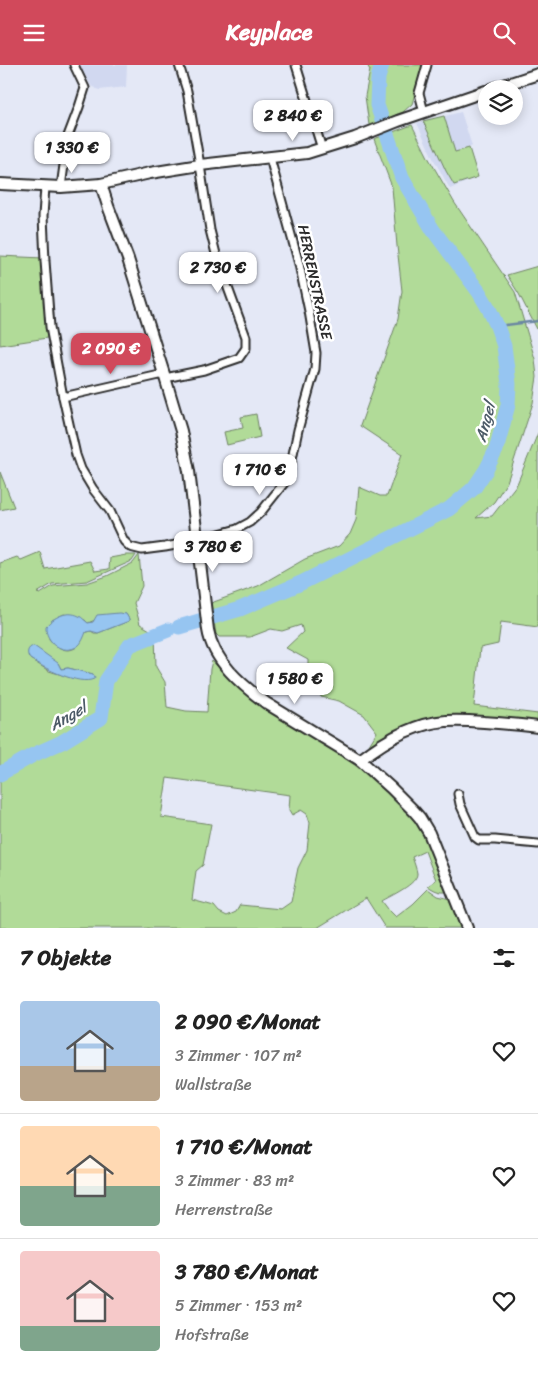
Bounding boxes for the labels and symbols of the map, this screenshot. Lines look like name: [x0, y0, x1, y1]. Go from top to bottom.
pin: 2 840 €: [247, 99, 339, 142]
pin: 1 330 €: [26, 131, 118, 174]
street label: HERRENSTRASSE: [290, 222, 340, 344]
pin: 2 730 €: [172, 251, 264, 294]
pin: 2 090 €: [65, 333, 157, 375]
water label: Angel: [466, 396, 505, 446]
pin: 1 710 €: [214, 453, 306, 496]
pin: 3 780 €: [167, 531, 259, 573]
pin: 1 580 €: [249, 663, 341, 705]
water label: Angel: [43, 692, 96, 739]

